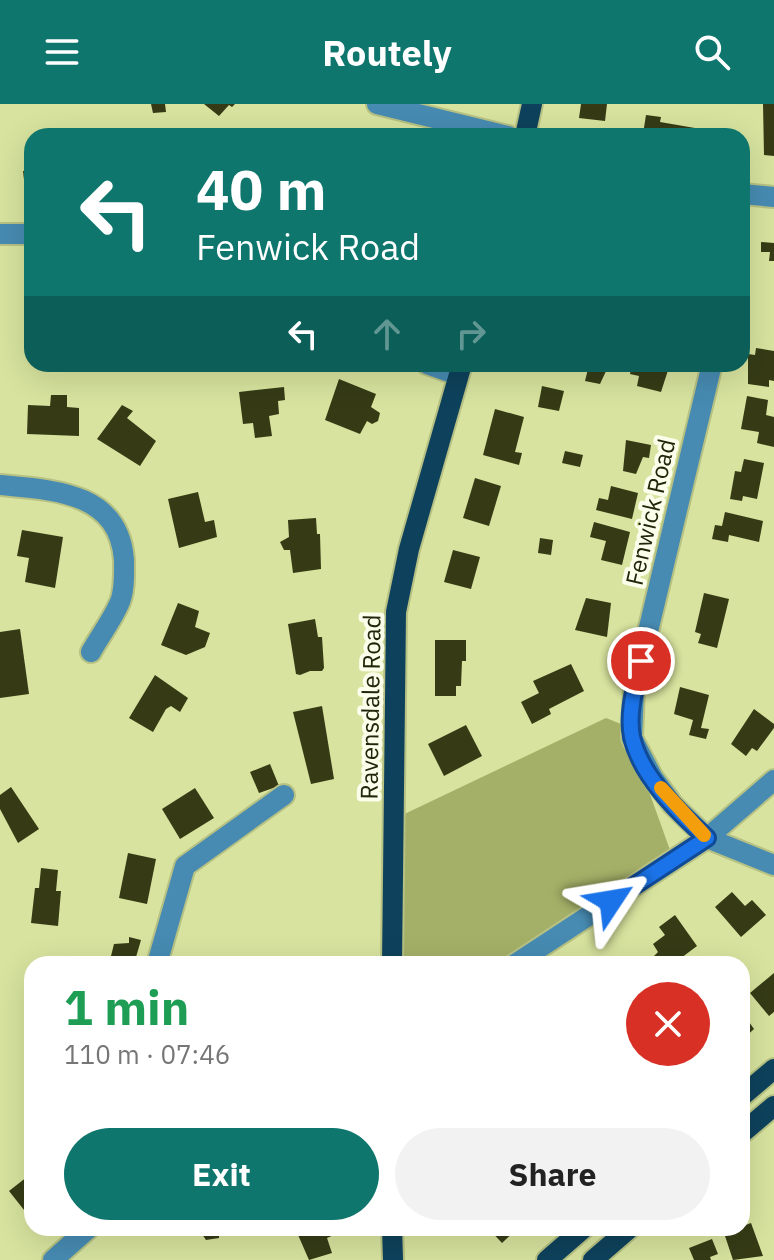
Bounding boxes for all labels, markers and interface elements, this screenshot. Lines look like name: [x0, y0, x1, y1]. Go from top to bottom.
text: Routely: [322, 29, 452, 76]
icon: menu: [40, 30, 84, 74]
icon: search: [690, 30, 734, 74]
text: 40 m: [196, 153, 326, 225]
icon: left: [64, 160, 168, 264]
text: Fenwick Road: [196, 223, 420, 270]
icon: left: [281, 312, 325, 356]
icon: ahead: [365, 312, 409, 356]
icon: right: [449, 312, 493, 356]
street label: Fenwick Road: [618, 436, 682, 588]
street label: Ravensdale Road: [352, 614, 388, 800]
pin: [607, 627, 675, 695]
icon: arrive: [619, 639, 663, 683]
position arrow: [569, 859, 653, 943]
text: 1 min: [64, 976, 189, 1038]
button: close: [626, 982, 710, 1066]
text: 110 m · 07:46: [64, 1037, 230, 1071]
button: Exit: [64, 1128, 379, 1220]
button: Share: [395, 1128, 710, 1220]

